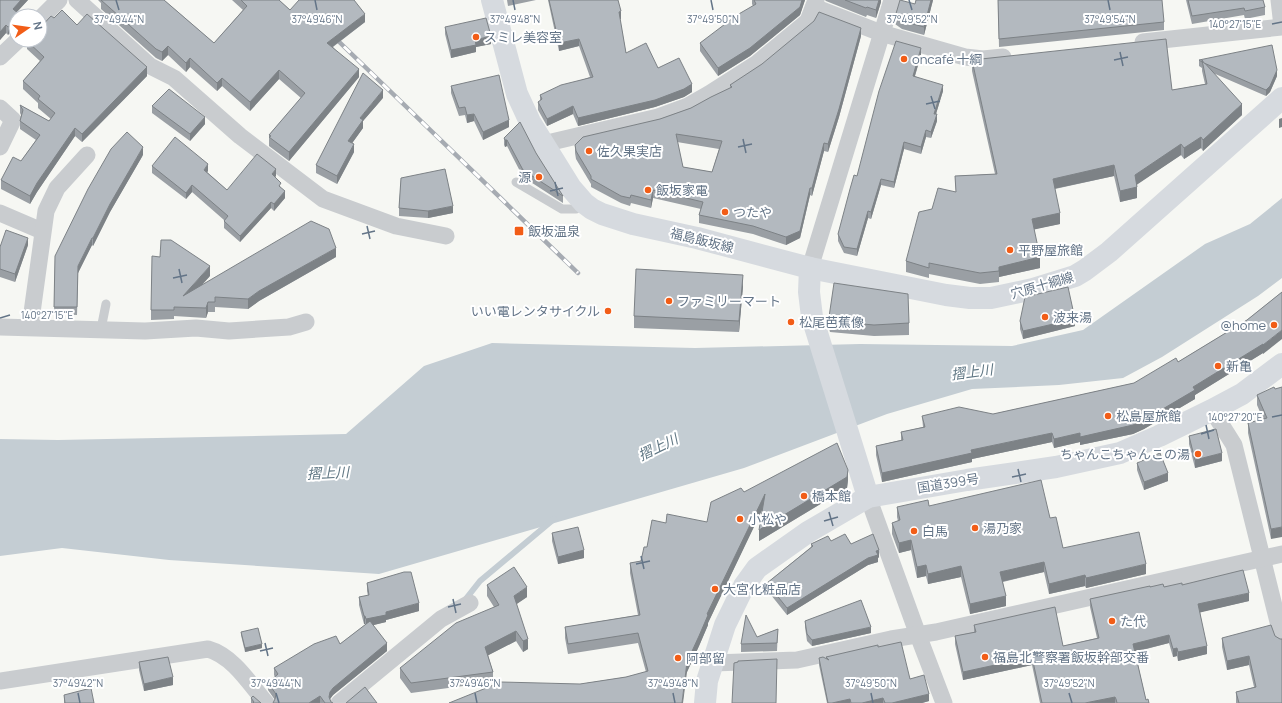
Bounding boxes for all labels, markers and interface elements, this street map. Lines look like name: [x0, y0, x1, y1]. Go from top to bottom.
north arrow: [8, 8, 48, 48]
text: 37°49'44"N: [94, 12, 144, 26]
text: 37°49'46"N: [292, 12, 343, 26]
text: 37°49'48"N: [490, 12, 540, 26]
text: 37°49'50"N: [687, 12, 739, 26]
text: 37°49'52"N: [886, 12, 938, 26]
text: 37°49'54"N: [1084, 12, 1136, 26]
text: 140°27'15"E: [1209, 17, 1262, 31]
text: N: [30, 20, 46, 31]
place label: スミレ美容室: [484, 28, 562, 46]
marker: スミレ美容室: [471, 32, 481, 42]
place label: oncafé 十綱: [912, 50, 983, 68]
marker: oncafé 十綱: [899, 54, 909, 64]
place label: 佐久果実店: [597, 142, 662, 160]
marker: 佐久果実店: [584, 146, 594, 156]
place label: 源: [518, 168, 531, 186]
marker: 源: [534, 172, 544, 182]
place label: 飯坂家電: [656, 181, 708, 199]
marker: 飯坂家電: [643, 185, 653, 195]
place label: つたや: [733, 203, 772, 221]
marker: つたや: [720, 207, 730, 217]
place label: 飯坂温泉: [528, 222, 580, 240]
street label: 福島飯坂線: [668, 223, 736, 257]
marker: 飯坂温泉: [513, 225, 525, 237]
place label: 平野屋旅館: [1018, 241, 1083, 259]
marker: 平野屋旅館: [1005, 245, 1015, 255]
street label: 穴原十綱線: [1008, 267, 1076, 303]
place label: ファミリーマート: [677, 292, 781, 310]
marker: ファミリーマート: [664, 296, 674, 306]
place label: いい電レンタサイクル: [471, 302, 600, 320]
marker: いい電レンタサイクル: [603, 306, 613, 316]
text: 140°27'15"E: [21, 308, 74, 322]
place label: 波来湯: [1053, 308, 1092, 326]
marker: 波来湯: [1040, 312, 1050, 322]
place label: 松尾芭蕉像: [799, 313, 864, 331]
place label: @home: [1220, 316, 1266, 334]
marker: 松尾芭蕉像: [786, 317, 796, 327]
marker: @home: [1269, 320, 1279, 330]
place label: 新亀: [1226, 357, 1252, 375]
water label: 摺上川: [950, 359, 996, 383]
marker: 新亀: [1213, 361, 1223, 371]
place label: 松島屋旅館: [1116, 407, 1181, 425]
text: 140°27'20"E: [1208, 410, 1263, 424]
marker: 松島屋旅館: [1103, 411, 1113, 421]
water label: 摺上川: [635, 428, 683, 464]
place label: ちゃんこちゃんこの湯: [1060, 445, 1190, 463]
marker: ちゃんこちゃんこの湯: [1193, 449, 1203, 459]
water label: 摺上川: [307, 462, 351, 483]
street label: 国道399号: [916, 469, 980, 497]
place label: 橋本館: [812, 487, 851, 505]
marker: 橋本館: [799, 491, 809, 501]
place label: 小松や: [748, 510, 787, 528]
marker: 小松や: [735, 514, 745, 524]
place label: 湯乃家: [983, 519, 1022, 537]
place label: 白馬: [922, 522, 948, 540]
marker: 湯乃家: [970, 523, 980, 533]
marker: 白馬: [909, 526, 919, 536]
place label: 大宮化粧品店: [723, 580, 801, 598]
marker: 大宮化粧品店: [710, 584, 720, 594]
place label: た代: [1120, 612, 1146, 630]
marker: た代: [1107, 616, 1117, 626]
place label: 福島北警察署飯坂幹部交番: [993, 648, 1149, 666]
place label: 阿部留: [686, 649, 725, 667]
marker: 福島北警察署飯坂幹部交番: [980, 652, 990, 662]
marker: 阿部留: [673, 653, 683, 663]
text: 37°49'42"N: [53, 676, 103, 690]
text: 37°49'44"N: [251, 676, 301, 690]
text: 37°49'46"N: [450, 676, 501, 690]
text: 37°49'48"N: [648, 676, 698, 690]
text: 37°49'50"N: [845, 676, 897, 690]
text: 37°49'52"N: [1043, 676, 1095, 690]

